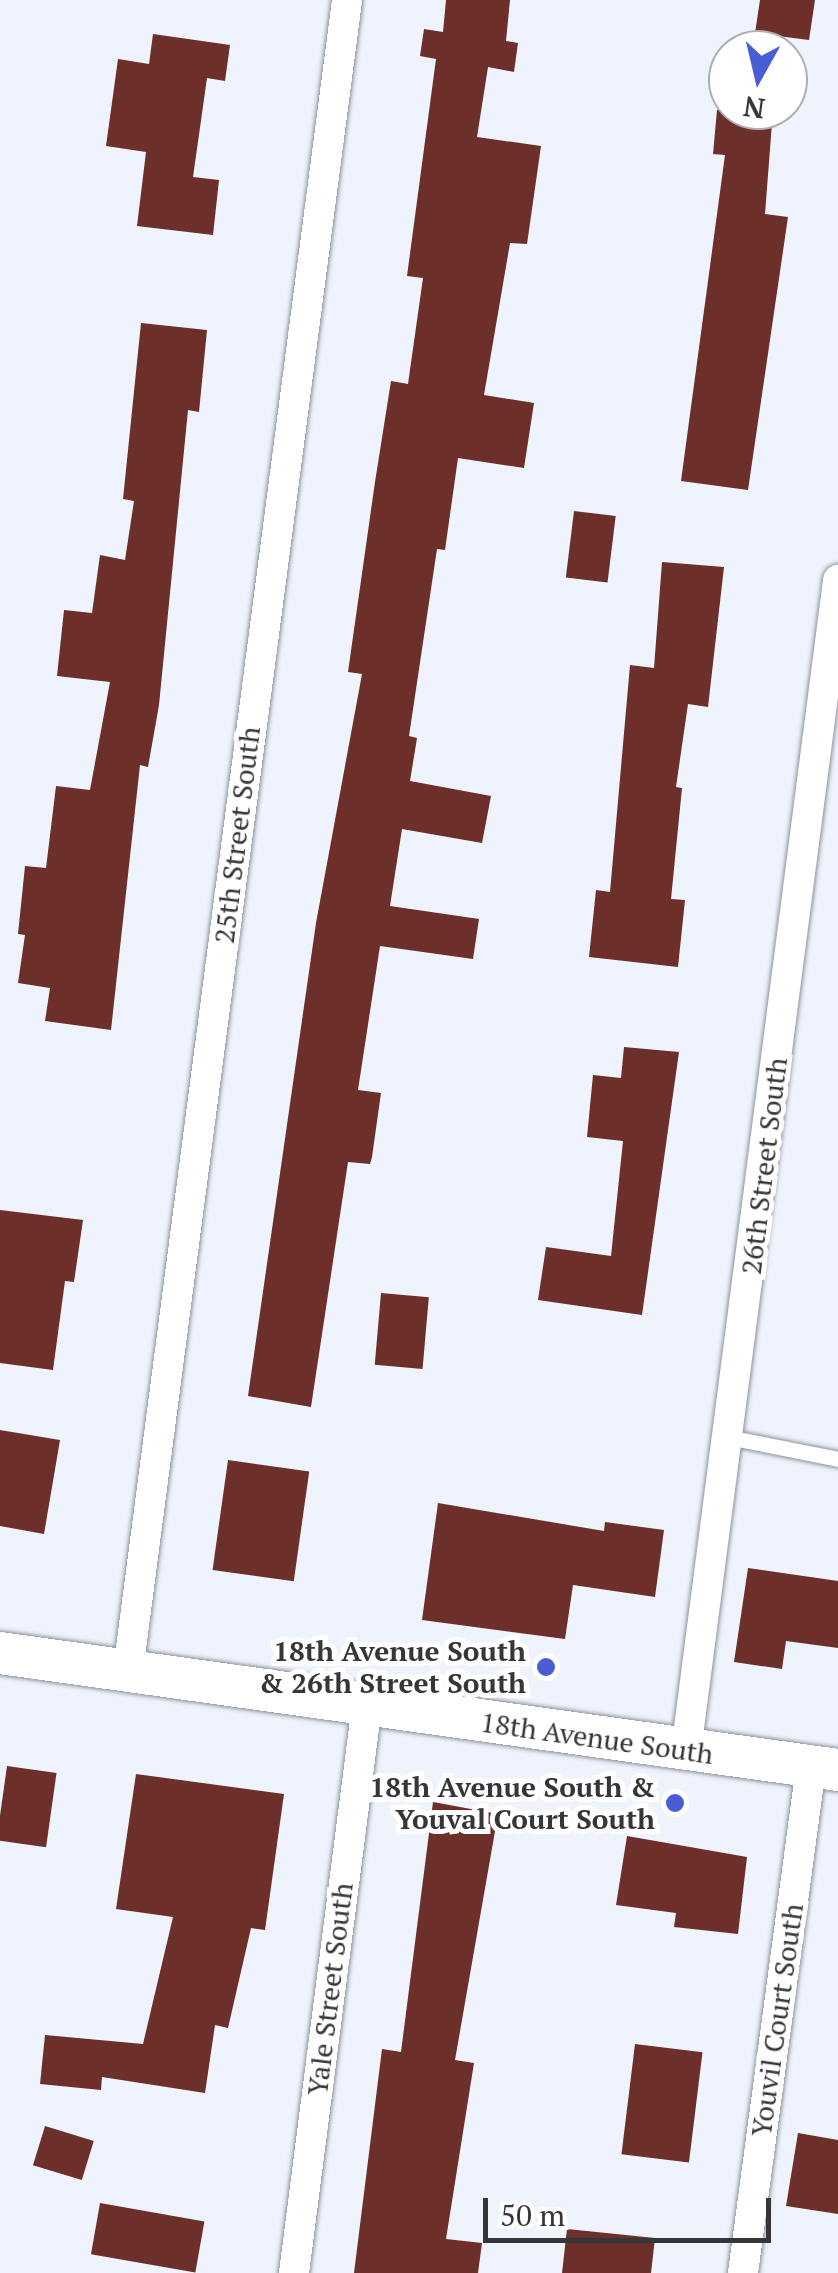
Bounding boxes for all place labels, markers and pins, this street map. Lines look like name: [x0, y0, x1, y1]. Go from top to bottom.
place label: 18th Avenue South & 26th Street South: [259, 1634, 526, 1700]
marker: 18th Avenue South & 26th Street South: [535, 1656, 557, 1678]
place label: 18th Avenue South & Youval Court South: [369, 1770, 655, 1836]
marker: 18th Avenue South & Youval Court South: [664, 1792, 686, 1814]

